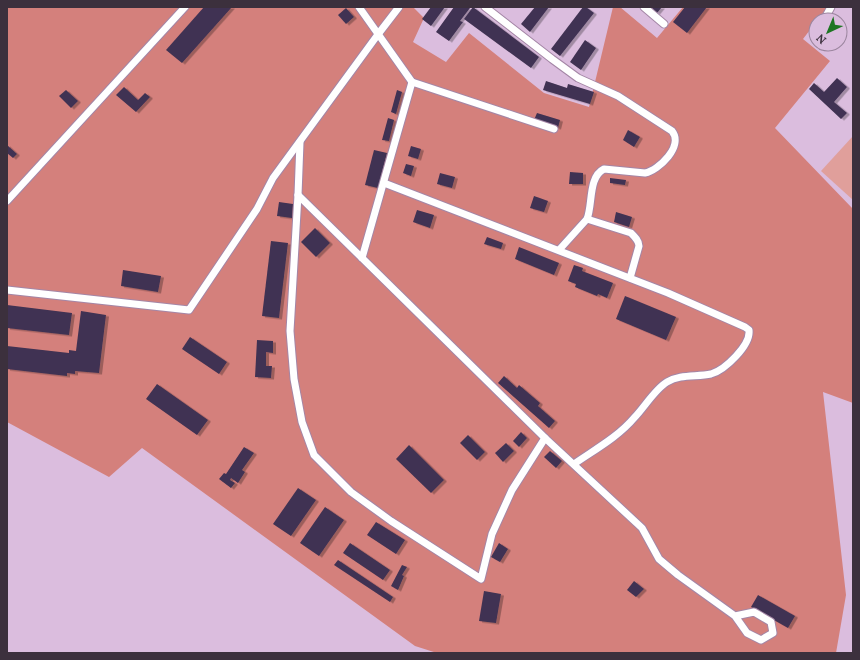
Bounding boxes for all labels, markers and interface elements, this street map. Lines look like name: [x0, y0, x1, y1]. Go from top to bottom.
north arrow: [808, 12, 848, 52]
text: N: [813, 31, 829, 47]

